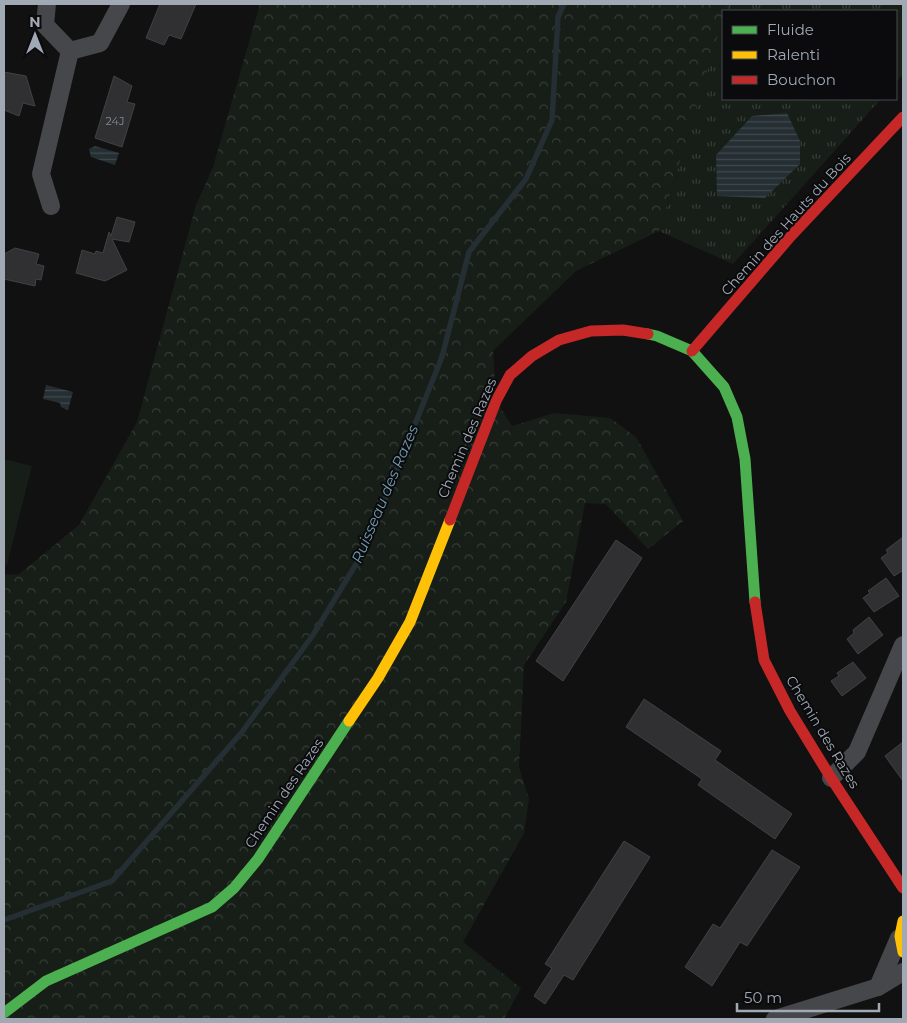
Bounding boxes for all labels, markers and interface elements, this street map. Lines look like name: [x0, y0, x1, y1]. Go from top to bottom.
north arrow: [10, 10, 60, 60]
legend: [722, 10, 897, 100]
text: N: [29, 13, 41, 31]
text: Fluide: [767, 20, 814, 39]
text: Ralenti: [767, 45, 820, 64]
text: Bouchon: [767, 70, 836, 89]
house number: 24J: [106, 114, 124, 128]
street label: Chemin des Hauts du Bois: [717, 149, 855, 299]
street label: Chemin des Razes: [434, 375, 500, 501]
water label: Ruisseau des Razes: [347, 421, 423, 566]
street label: Chemin des Razes: [782, 672, 864, 792]
street label: Chemin des Razes: [241, 734, 328, 851]
scale bar: [737, 980, 880, 1012]
text: 50 m: [744, 988, 782, 1007]

